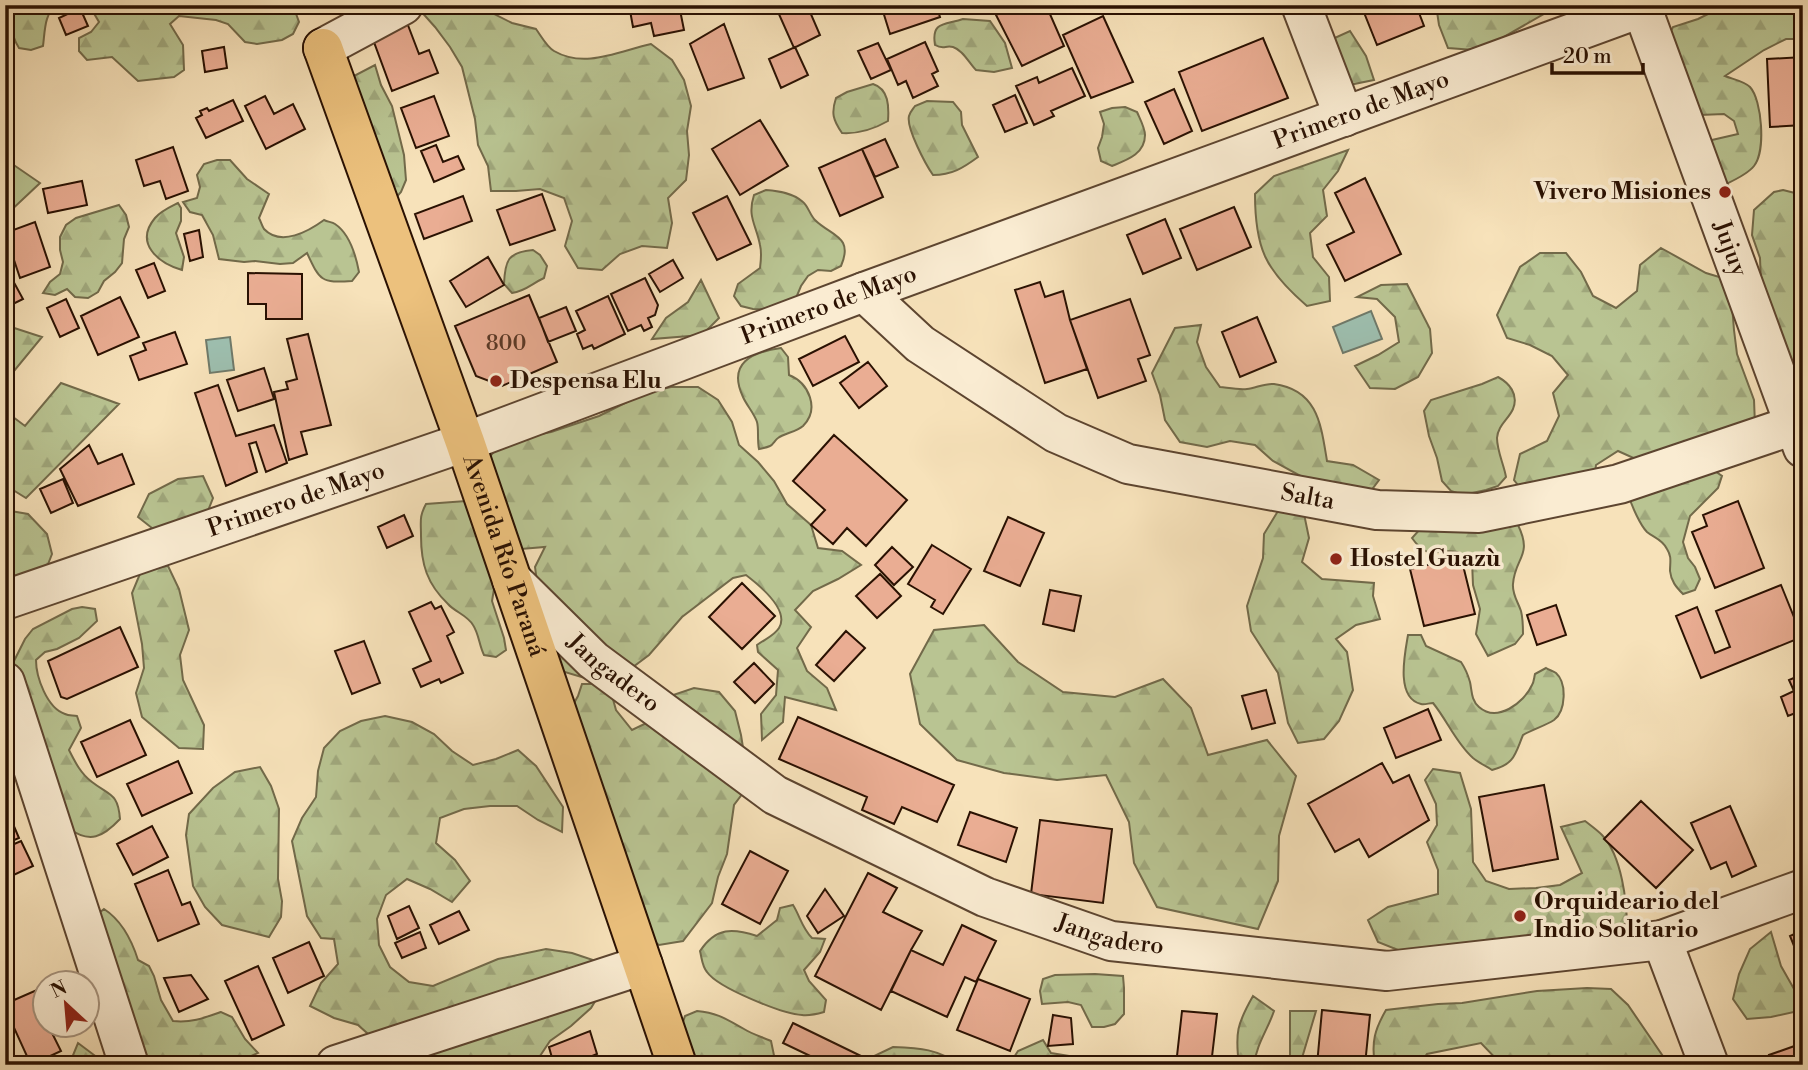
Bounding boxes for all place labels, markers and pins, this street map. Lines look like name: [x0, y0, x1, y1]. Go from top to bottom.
place label: Vivero Misiones: [1533, 177, 1711, 207]
marker: Vivero Misiones: [1717, 184, 1733, 200]
place label: Despensa Elu: [510, 366, 662, 396]
marker: Despensa Elu: [488, 373, 504, 389]
place label: Hostel Guazù: [1350, 544, 1501, 574]
marker: Hostel Guazù: [1328, 551, 1344, 567]
place label: Orquideario del Indio Solitario: [1534, 887, 1719, 945]
marker: Orquideario del Indio Solitario: [1512, 908, 1528, 924]

